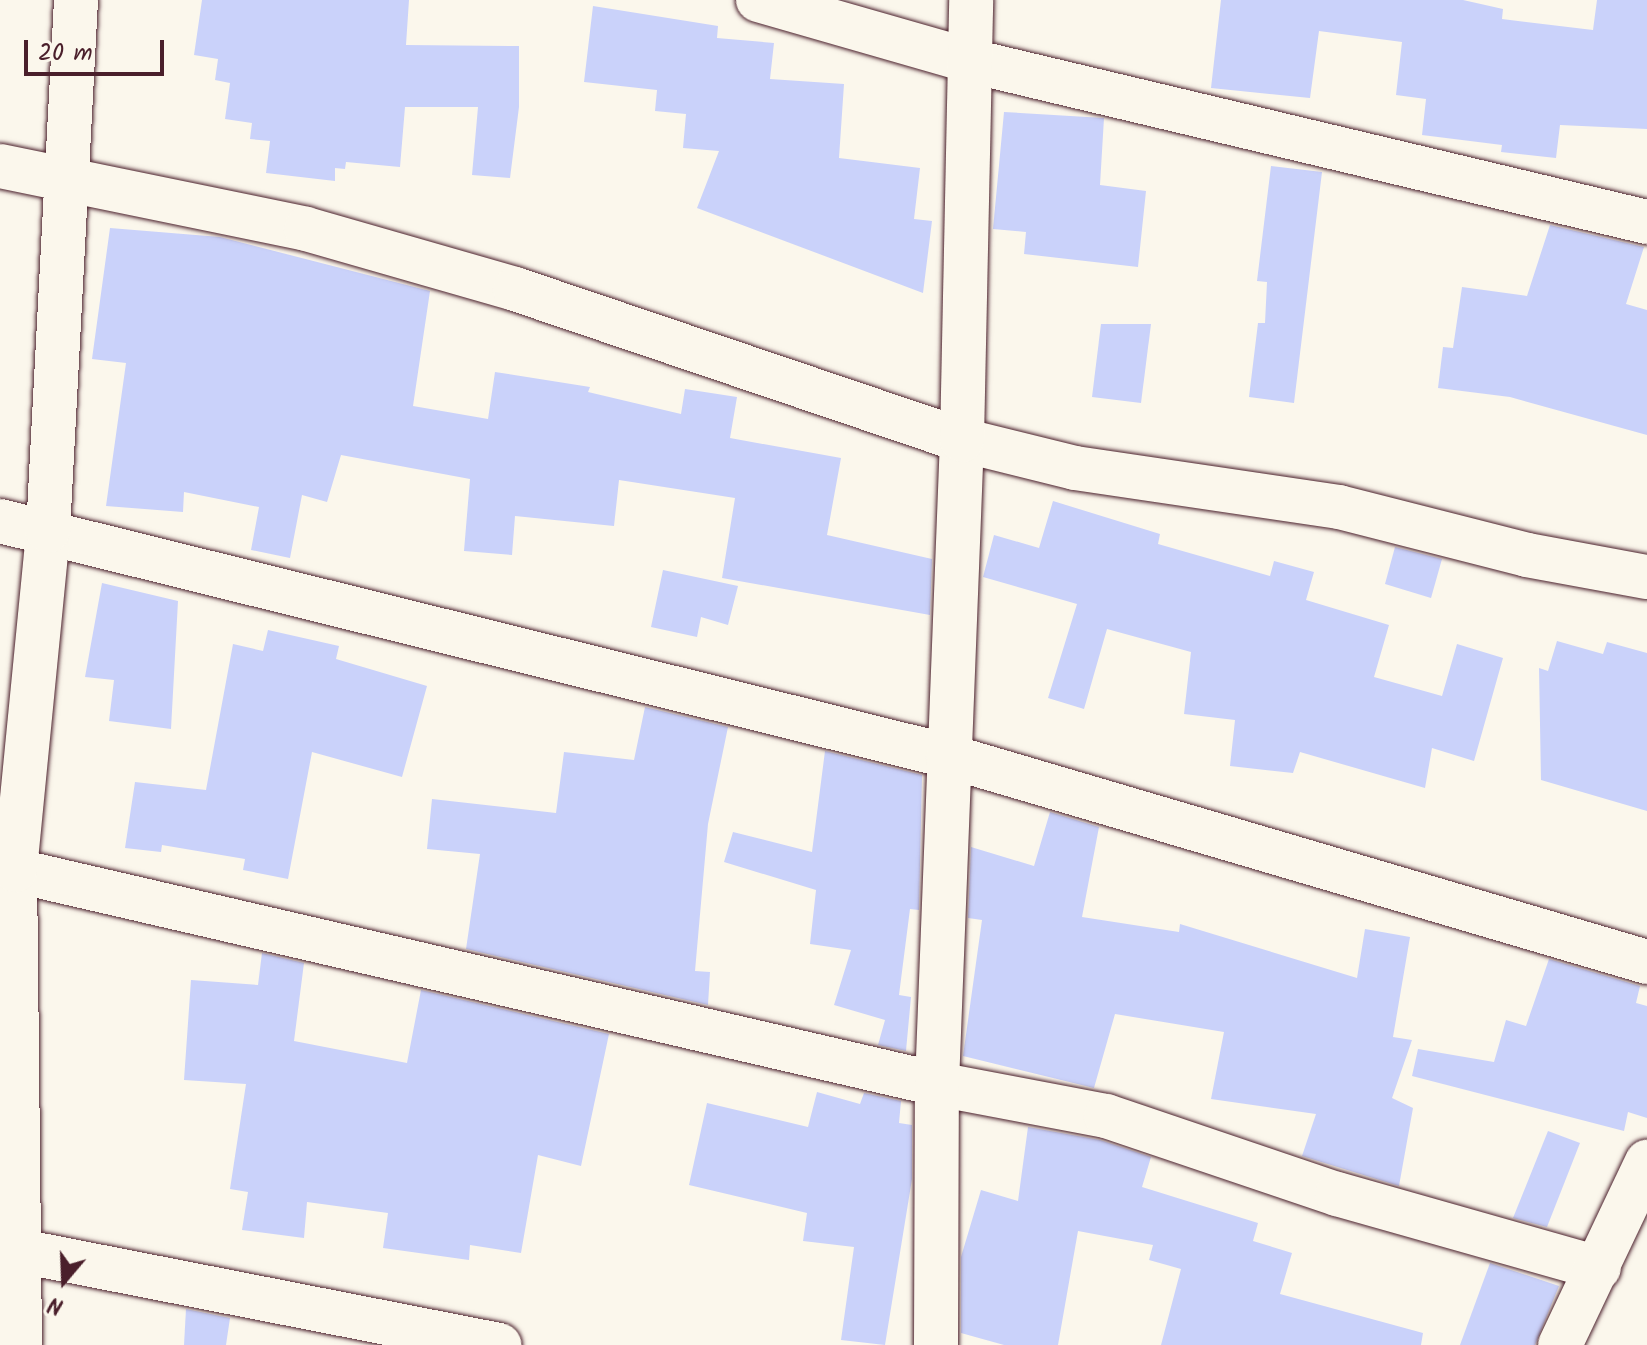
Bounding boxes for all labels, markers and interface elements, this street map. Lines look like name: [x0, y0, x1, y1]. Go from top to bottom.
scale bar: [28, 24, 168, 74]
text: 20 m: [38, 34, 93, 73]
north arrow: [24, 1241, 104, 1321]
text: N: [44, 1285, 68, 1323]

